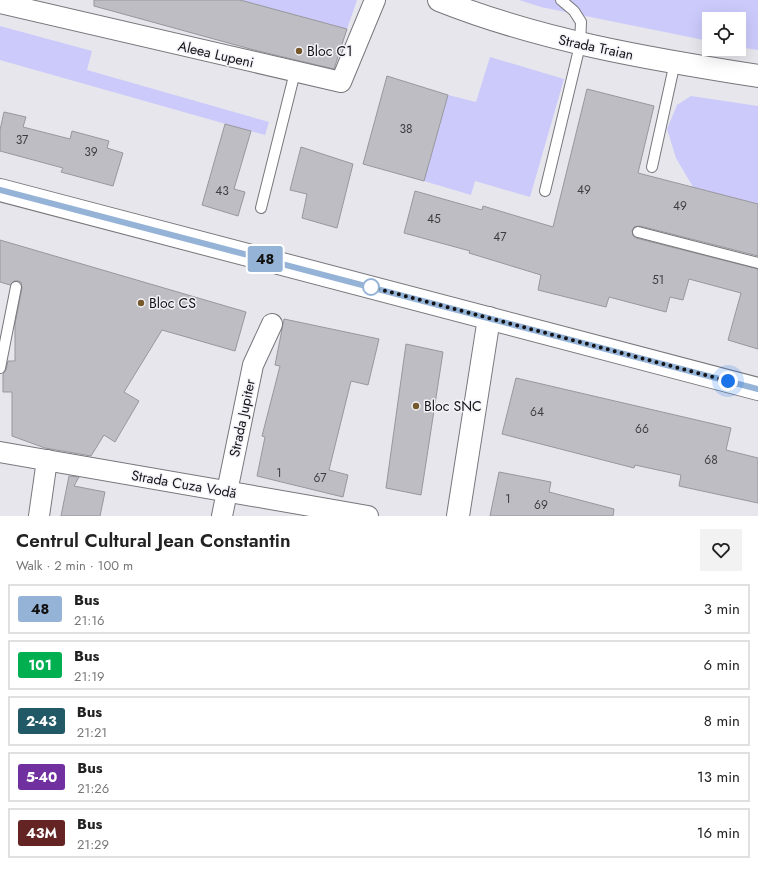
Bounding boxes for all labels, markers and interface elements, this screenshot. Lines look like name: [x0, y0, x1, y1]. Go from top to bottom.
map controls: [702, 12, 746, 56]
button: locate: [702, 12, 746, 56]
street label: Strada Traian: [557, 29, 635, 65]
street label: Aleea Lupeni: [176, 36, 256, 72]
place label: Bloc C1: [307, 41, 352, 61]
marker: Bloc C1: [294, 46, 304, 56]
house number: 38: [399, 120, 413, 138]
house number: 37: [16, 131, 29, 149]
house number: 39: [84, 143, 98, 161]
house number: 49: [577, 181, 591, 199]
house number: 43: [215, 182, 229, 200]
house number: 49: [673, 197, 687, 215]
house number: 45: [427, 210, 441, 228]
house number: 47: [493, 228, 507, 246]
line badge: 48: [247, 246, 283, 272]
text: 48: [256, 249, 274, 269]
house number: 51: [652, 271, 664, 289]
unlabelled marker: [362, 278, 380, 296]
place label: Bloc CS: [149, 293, 196, 313]
marker: Bloc CS: [136, 298, 146, 308]
your location: [718, 371, 738, 391]
street label: Strada Jupiter: [224, 377, 260, 459]
place label: Bloc SNC: [424, 396, 482, 416]
marker: Bloc SNC: [411, 401, 421, 411]
house number: 64: [530, 403, 544, 421]
house number: 66: [635, 420, 649, 438]
house number: 68: [704, 451, 718, 469]
house number: 1: [276, 464, 282, 482]
street label: Strada Cuza Vodă: [130, 465, 238, 503]
house number: 67: [313, 469, 327, 487]
house number: 1: [505, 490, 511, 508]
house number: 69: [534, 496, 548, 514]
text: Centrul Cultural Jean Constantin: [16, 527, 291, 554]
button: heart: [700, 529, 742, 571]
text: Walk · 2 min · 100 m: [16, 556, 133, 575]
text: Bus: [74, 589, 99, 611]
text: 3 min: [704, 598, 740, 620]
text: 48: [31, 599, 49, 619]
text: 21:16: [74, 611, 105, 630]
text: Bus: [74, 645, 99, 667]
text: 6 min: [703, 654, 740, 676]
text: 101: [28, 655, 52, 675]
text: 21:19: [74, 667, 105, 686]
text: Bus: [77, 701, 102, 723]
text: 8 min: [704, 710, 740, 732]
text: 2-43: [26, 711, 57, 731]
text: 21:21: [77, 723, 107, 742]
text: Bus: [77, 757, 103, 779]
text: 13 min: [697, 766, 740, 788]
text: 5-40: [26, 767, 57, 787]
text: 21:26: [77, 779, 109, 798]
text: Bus: [77, 813, 102, 835]
text: 16 min: [697, 822, 740, 844]
text: 43M: [26, 823, 57, 843]
text: 21:29: [77, 835, 109, 854]

